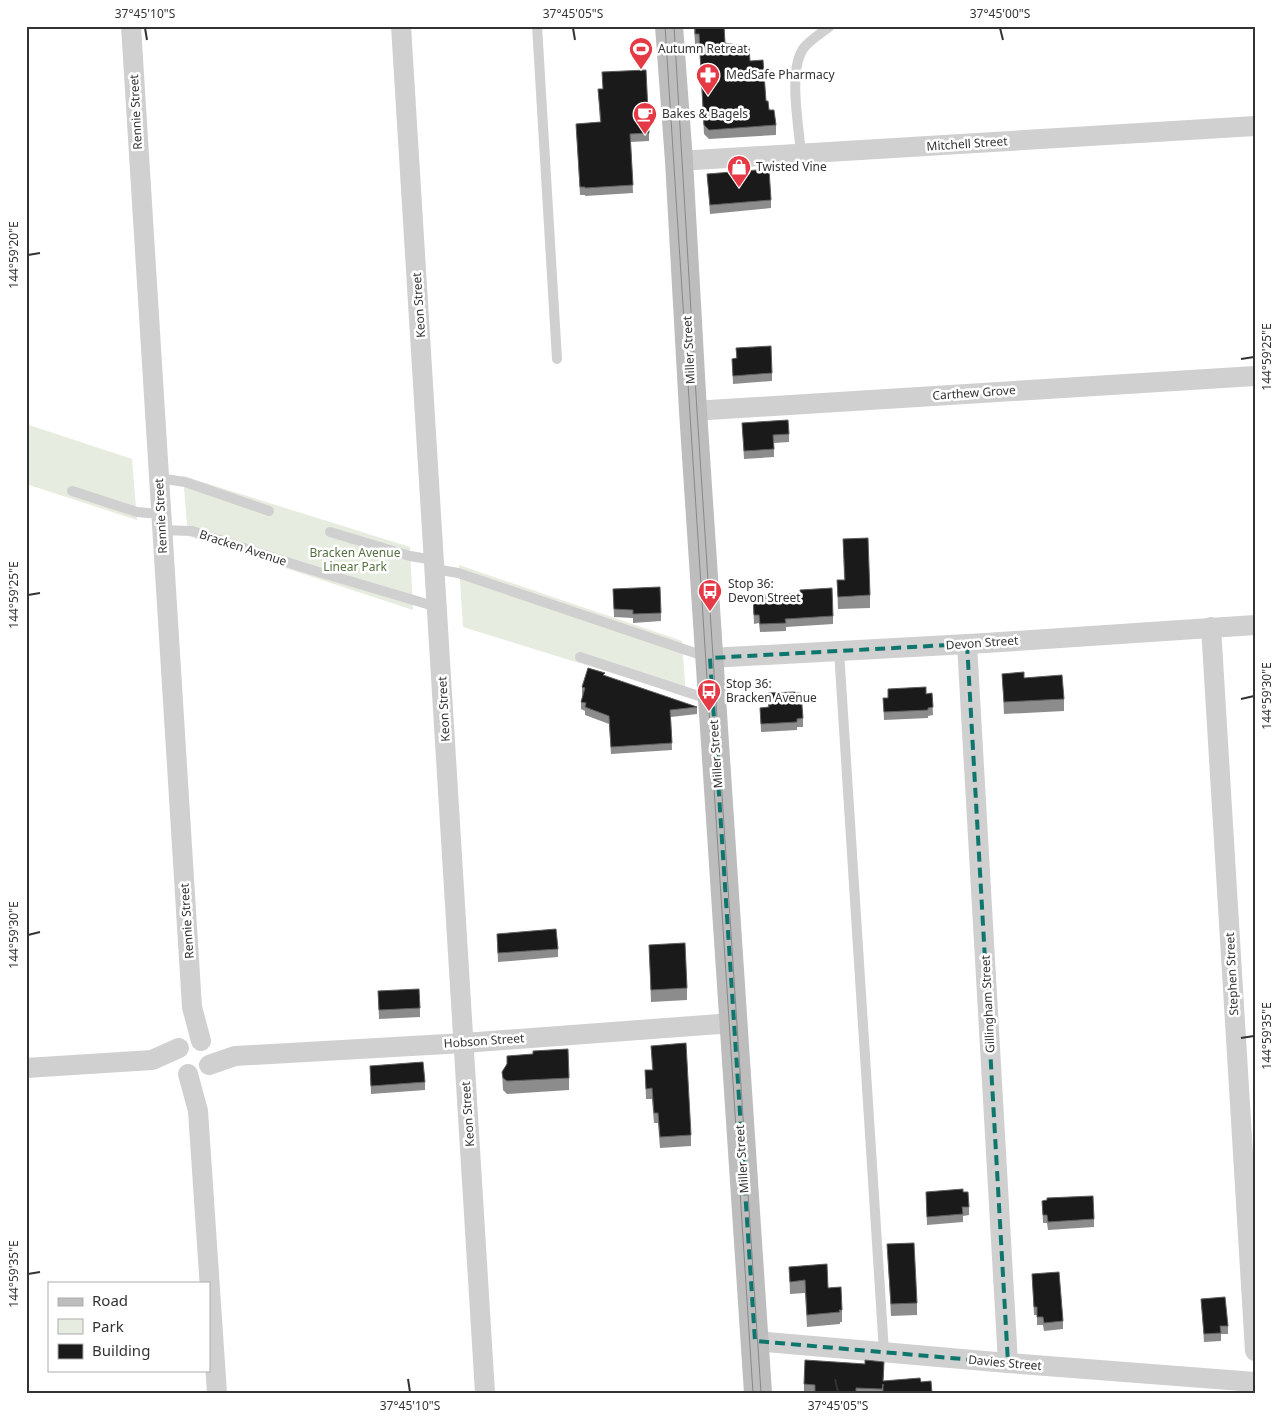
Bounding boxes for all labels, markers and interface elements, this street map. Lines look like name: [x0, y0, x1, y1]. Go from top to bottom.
text: 37°45'10"S: [115, 5, 176, 22]
text: 37°45'05"S: [543, 5, 604, 22]
text: 37°45'00"S: [970, 5, 1031, 22]
sports icon: Autumn Retreat: [628, 36, 654, 70]
place label: Autumn Retreat: [658, 40, 748, 57]
pharmacy icon: MedSafe Pharmacy: [695, 62, 721, 96]
place label: MedSafe Pharmacy: [726, 66, 835, 83]
street label: Rennie Street: [125, 73, 146, 150]
cafe icon: Bakes & Bagels: [632, 101, 658, 135]
place label: Bakes & Bagels: [662, 105, 748, 122]
street label: Mitchell Street: [926, 132, 1009, 155]
shop icon: Twisted Vine: [726, 154, 752, 188]
place label: Twisted Vine: [756, 158, 827, 175]
text: 144°59'20"E: [5, 221, 22, 289]
street label: Keon Street: [408, 271, 429, 338]
street label: Miller Street: [678, 315, 699, 385]
text: 144°59'25"E: [1258, 323, 1275, 391]
street label: Carthew Grove: [932, 381, 1016, 404]
street label: Rennie Street: [150, 477, 171, 554]
street label: Bracken Avenue: [197, 525, 289, 570]
park label: Bracken Avenue Linear Park: [310, 544, 401, 575]
text: 144°59'25"E: [5, 561, 22, 629]
place label: Stop 36: Devon Street: [728, 575, 801, 606]
bus stop icon: Stop 36: Devon Street: [697, 578, 723, 612]
street label: Devon Street: [945, 631, 1019, 654]
text: 144°59'30"E: [1258, 662, 1275, 730]
street label: Keon Street: [433, 675, 454, 742]
place label: Stop 36: Bracken Avenue: [726, 675, 817, 706]
bus stop icon: Stop 36: Bracken Avenue: [696, 678, 722, 712]
street label: Miller Street: [705, 719, 726, 789]
street label: Rennie Street: [175, 882, 198, 959]
text: 144°59'30"E: [5, 901, 22, 969]
street label: Stephen Street: [1221, 931, 1242, 1016]
street label: Gillingham Street: [976, 954, 999, 1053]
text: 144°59'35"E: [1258, 1002, 1275, 1070]
street label: Hobson Street: [443, 1029, 525, 1052]
street label: Keon Street: [457, 1080, 478, 1147]
street label: Miller Street: [731, 1124, 752, 1194]
text: 144°59'35"E: [5, 1240, 22, 1308]
legend: [48, 1282, 210, 1372]
text: Road: [92, 1290, 128, 1310]
text: Park: [92, 1316, 124, 1336]
text: Building: [92, 1340, 150, 1360]
street label: Davies Street: [968, 1351, 1043, 1374]
text: 37°45'10"S: [380, 1397, 441, 1414]
text: 37°45'05"S: [808, 1397, 869, 1414]

